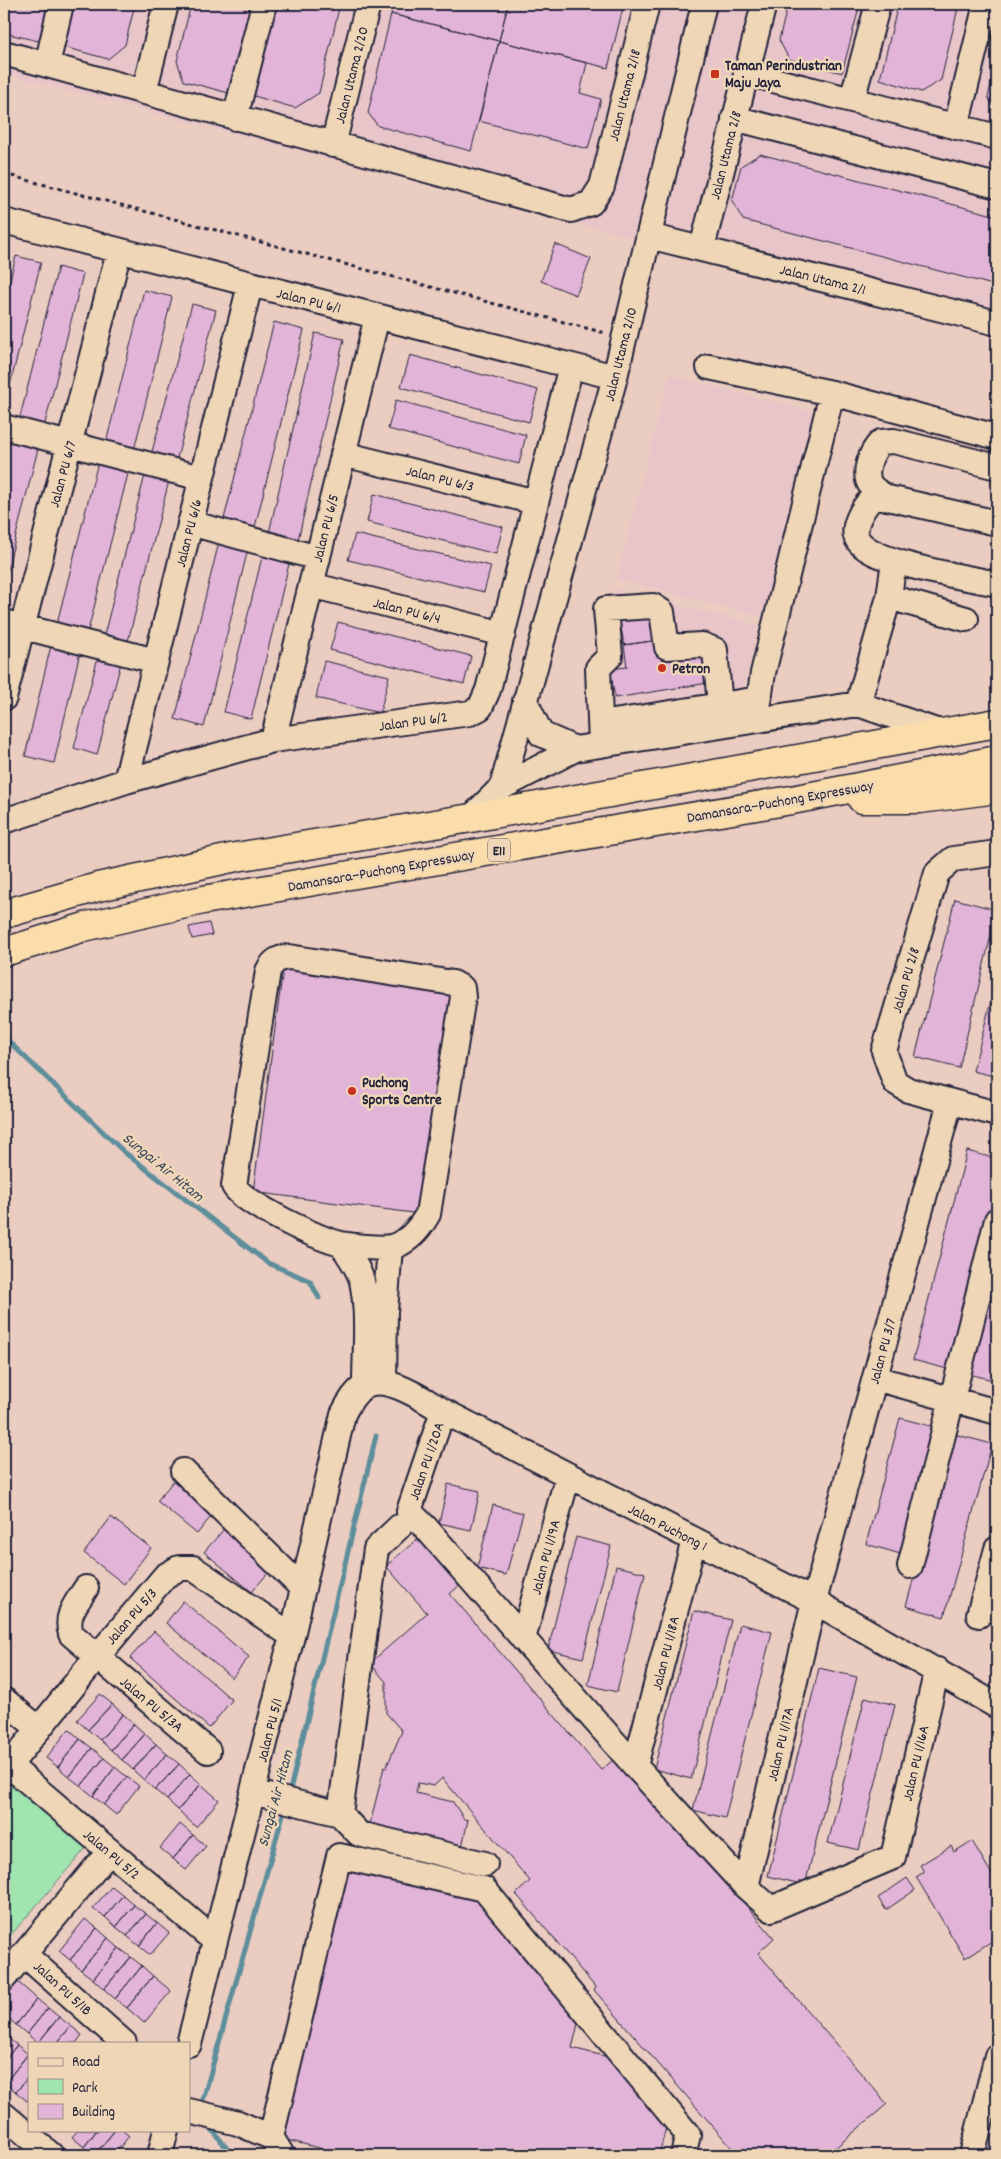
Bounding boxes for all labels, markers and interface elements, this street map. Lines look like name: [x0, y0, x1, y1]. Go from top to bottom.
street label: Jalan Utama 2/20: [330, 24, 376, 126]
street label: Jalan Utama 2/18: [604, 47, 648, 144]
place label: Taman Perindustrian Maju Jaya: [725, 56, 842, 95]
marker: Taman Perindustrian Maju Jaya: [709, 68, 721, 80]
street label: Jalan Utama 2/8: [705, 109, 749, 202]
street label: Jalan Utama 2/1: [777, 260, 868, 302]
street label: Jalan PU 6/1: [274, 283, 343, 321]
street label: Jalan Utama 2/10: [600, 305, 644, 404]
street label: Jalan PU 6/7: [44, 438, 83, 510]
street label: Jalan PU 6/3: [403, 461, 476, 499]
street label: Jalan PU 6/5: [308, 492, 346, 565]
street label: Jalan PU 6/6: [171, 497, 209, 570]
street label: Jalan PU 6/4: [370, 593, 443, 631]
place label: Petron: [672, 659, 710, 681]
marker: Petron: [656, 662, 668, 674]
street label: Jalan PU 6/2: [378, 707, 449, 739]
street label: Damansara–Puchong Expressway: [685, 776, 876, 830]
road number: E11: [488, 838, 510, 862]
street label: Damansara–Puchong Expressway: [286, 845, 477, 899]
street label: Jalan PU 2/8: [887, 945, 927, 1016]
place label: Puchong Sports Centre: [362, 1073, 442, 1112]
marker: Puchong Sports Centre: [346, 1085, 358, 1097]
water label: Sungai Air Hitam: [117, 1128, 209, 1209]
street label: Jalan PU 3/7: [865, 1316, 903, 1387]
street label: Jalan PU 1/20A: [404, 1420, 452, 1504]
street label: Jalan Puchong 1: [624, 1499, 711, 1558]
street label: Jalan PU 1/19A: [526, 1518, 568, 1597]
street label: Jalan PU 5/3: [102, 1584, 163, 1651]
street label: Jalan PU 1/18A: [647, 1614, 687, 1693]
street label: Jalan PU 5/3A: [114, 1672, 187, 1739]
street label: Jalan PU 5/1: [252, 1696, 290, 1765]
street label: Jalan PU 1/17A: [763, 1705, 801, 1784]
street label: Jalan PU 1/16A: [898, 1723, 936, 1804]
water label: Sungai Air Hitam: [252, 1747, 301, 1850]
street label: Jalan PU 5/2: [77, 1825, 144, 1886]
street label: Jalan PU 5/1B: [27, 1957, 96, 2022]
legend: [28, 2042, 190, 2132]
text: Road: [72, 2052, 100, 2074]
text: Park: [72, 2078, 98, 2100]
text: Building: [72, 2102, 115, 2124]

